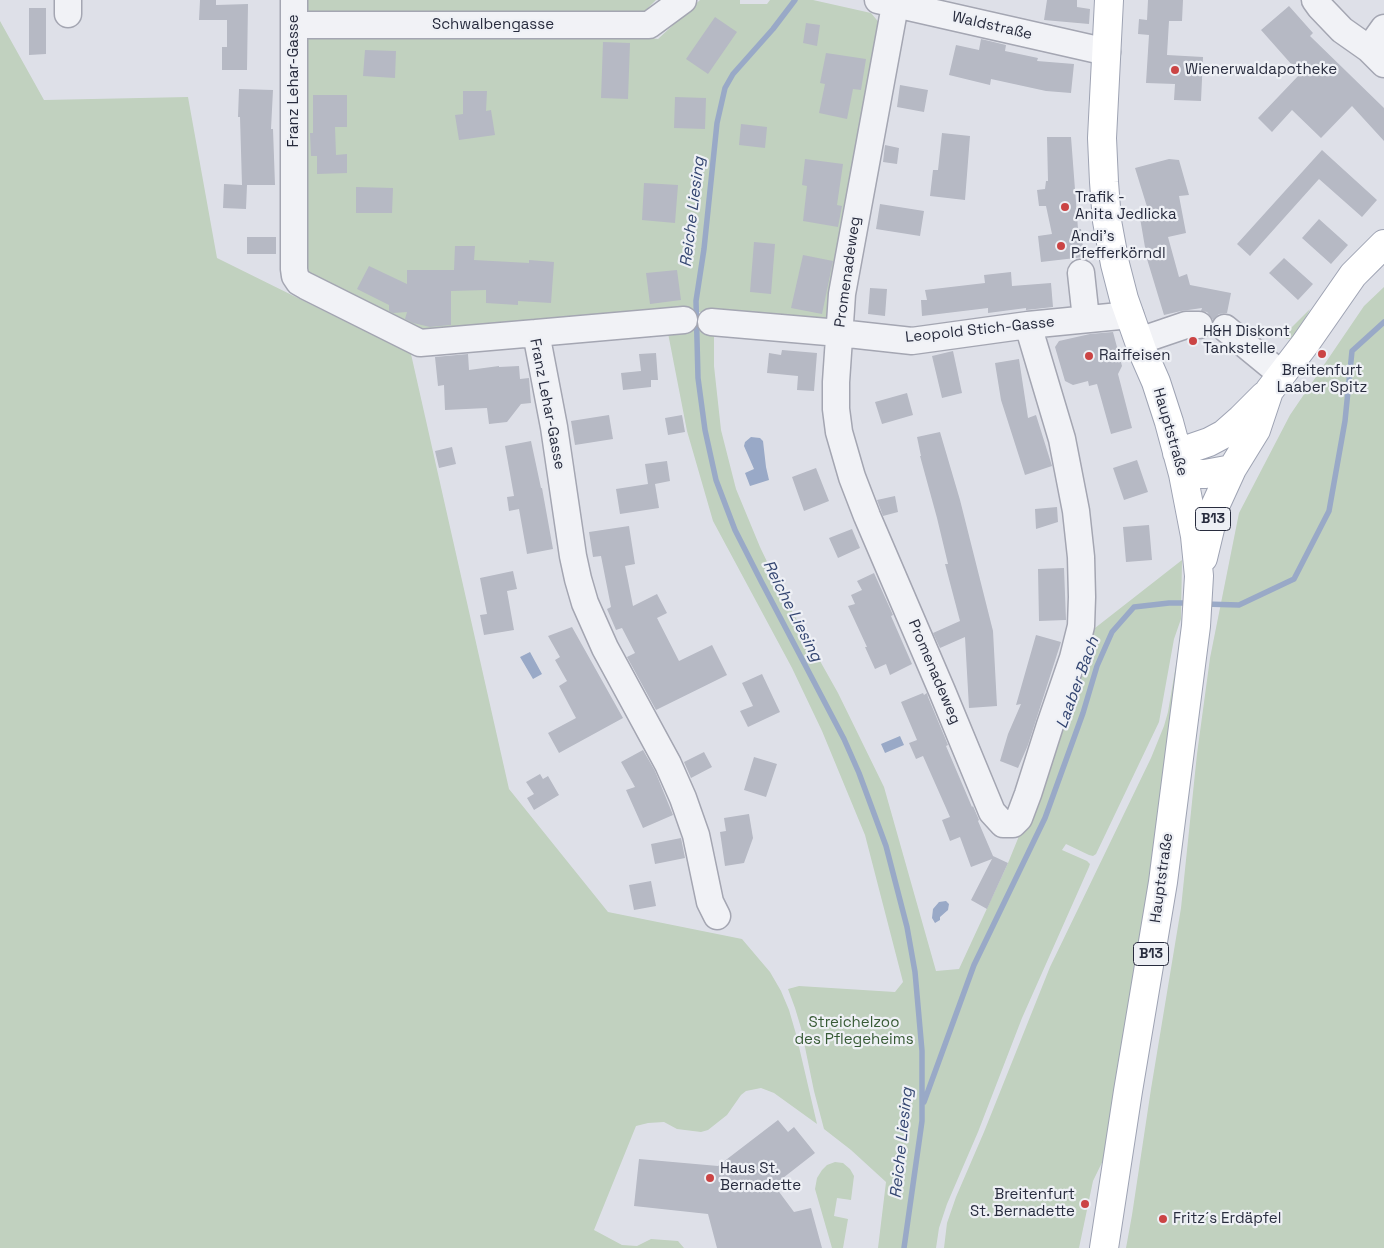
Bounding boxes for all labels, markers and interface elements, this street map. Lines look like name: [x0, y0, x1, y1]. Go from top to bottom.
street label: Waldstraße: [950, 8, 1034, 44]
street label: Franz Lehar-Gasse: [285, 14, 303, 148]
street label: Schwalbengasse: [432, 16, 554, 34]
place label: Wienerwaldapotheke: [1185, 61, 1337, 79]
marker: Wienerwaldapotheke: [1169, 64, 1181, 76]
water label: Reiche Liesing: [677, 156, 709, 268]
place label: Trafik - Anita Jedlicka: [1075, 189, 1177, 224]
marker: Trafik - Anita Jedlicka: [1059, 201, 1071, 213]
street label: Promenadeweg: [831, 215, 865, 329]
place label: Andi's Pfefferkörndl: [1071, 228, 1166, 263]
marker: Andi's Pfefferkörndl: [1055, 240, 1067, 252]
street label: Leopold Stich-Gasse: [904, 313, 1056, 347]
place label: H&H Diskont Tankstelle: [1203, 323, 1290, 358]
marker: H&H Diskont Tankstelle: [1187, 335, 1199, 347]
street label: Franz Lehar-Gasse: [525, 337, 569, 471]
place label: Raiffeisen: [1099, 347, 1170, 365]
marker: Breitenfurt Laaber Spitz: [1316, 348, 1328, 360]
marker: Raiffeisen: [1083, 350, 1095, 362]
place label: Breitenfurt Laaber Spitz: [1277, 362, 1367, 397]
street label: Hauptstraße: [1149, 386, 1191, 478]
road number: B13: [1196, 508, 1230, 530]
water label: Reiche Liesing: [758, 557, 826, 665]
street label: Promenadeweg: [904, 617, 964, 727]
water label: Laaber Bach: [1053, 635, 1103, 731]
street label: Hauptstraße: [1147, 832, 1177, 924]
road number: B13: [1134, 942, 1168, 966]
park label: Streichelzoo des Pflegeheims: [794, 1014, 914, 1049]
water label: Reiche Liesing: [887, 1087, 917, 1199]
place label: Haus St. Bernadette: [720, 1160, 801, 1195]
marker: Haus St. Bernadette: [704, 1172, 716, 1184]
place label: Breitenfurt St. Bernadette: [970, 1186, 1075, 1221]
marker: Breitenfurt St. Bernadette: [1079, 1198, 1091, 1210]
place label: Fritz´s Erdäpfel: [1173, 1210, 1281, 1228]
marker: Fritz´s Erdäpfel: [1157, 1213, 1169, 1225]

